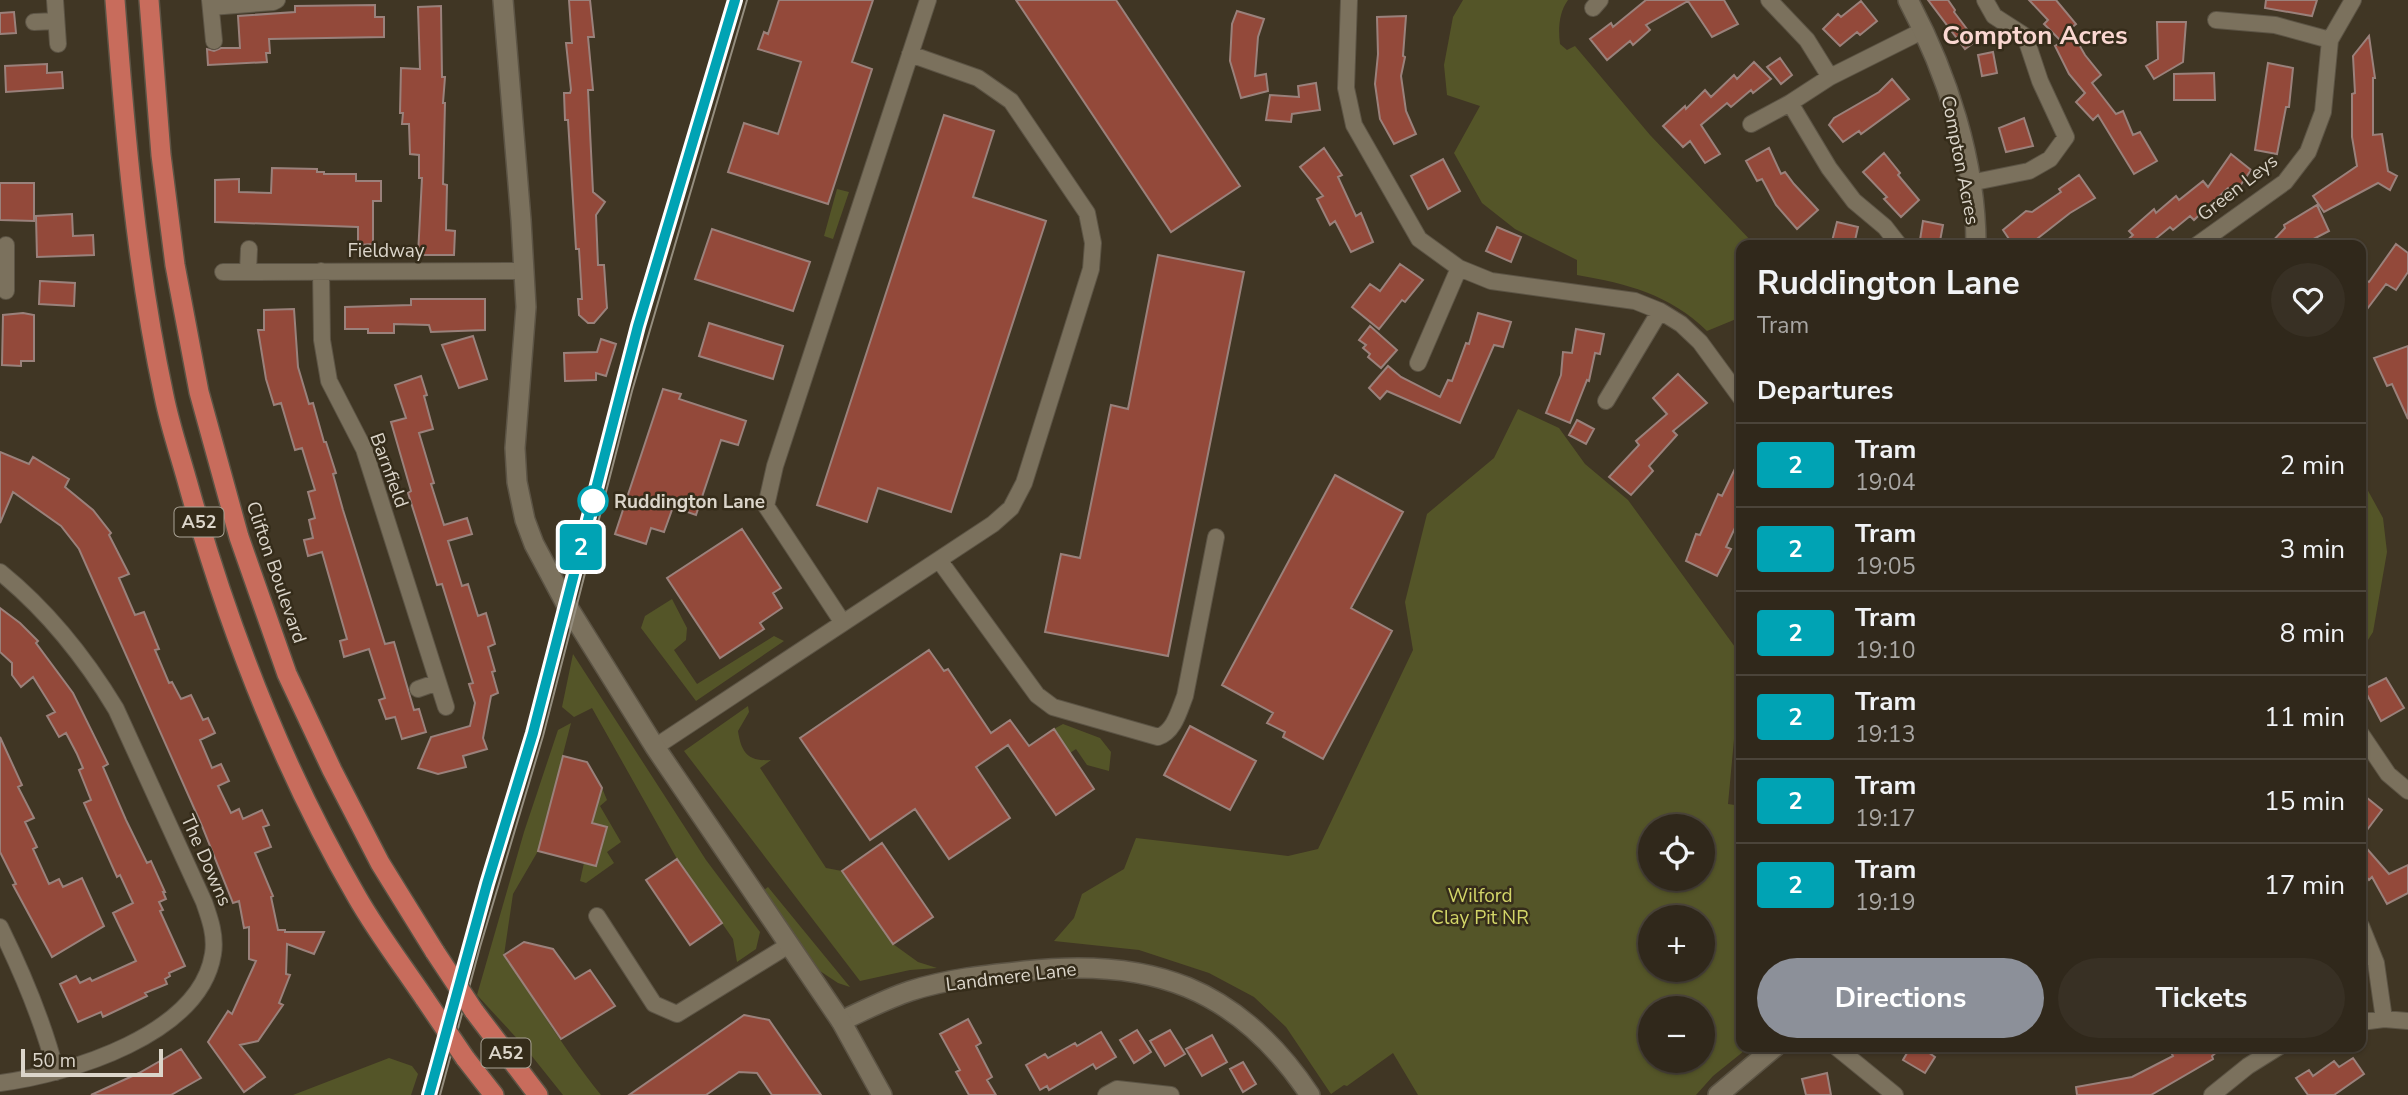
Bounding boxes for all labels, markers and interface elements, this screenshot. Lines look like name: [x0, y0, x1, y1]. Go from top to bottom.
district label: Compton Acres: [1942, 18, 2128, 53]
street label: Compton Acres: [1935, 93, 1985, 227]
street label: Green Leys: [2192, 148, 2283, 227]
street label: Fieldway: [347, 238, 425, 264]
text: Ruddington Lane: [1757, 261, 2020, 306]
button: heart: [2271, 263, 2345, 337]
text: Tram: [1757, 310, 1809, 341]
text: Departures: [1757, 373, 1893, 408]
street label: Barnfield: [364, 429, 415, 511]
text: Tram: [1855, 432, 1916, 467]
text: 2 min: [2280, 448, 2345, 483]
text: 2: [1788, 449, 1803, 481]
text: 19:04: [1855, 467, 1915, 498]
marker: Ruddington Lane: [578, 486, 608, 516]
place label: Ruddington Lane: [614, 489, 765, 515]
street label: Clifton Boulevard: [240, 498, 313, 647]
road number: A52: [174, 508, 224, 536]
text: Tram: [1855, 516, 1916, 551]
line badge: 2: [558, 524, 604, 570]
text: 2: [574, 531, 588, 563]
text: 3 min: [2280, 532, 2345, 567]
text: 2: [1788, 533, 1803, 565]
text: 19:05: [1855, 551, 1915, 582]
text: Tram: [1855, 600, 1916, 635]
text: 8 min: [2280, 616, 2345, 651]
text: 2: [1788, 617, 1803, 649]
text: 19:10: [1855, 635, 1915, 666]
text: Tram: [1855, 684, 1916, 719]
text: 11 min: [2264, 700, 2345, 735]
text: 2: [1788, 701, 1803, 733]
text: 19:13: [1855, 719, 1915, 750]
text: Tram: [1855, 768, 1916, 803]
text: 15 min: [2264, 784, 2345, 819]
text: 2: [1788, 785, 1803, 817]
text: 19:17: [1855, 803, 1915, 834]
street label: The Downs: [174, 811, 238, 910]
map controls: [1638, 814, 1715, 1073]
button: locate: [1638, 814, 1715, 891]
text: Tram: [1855, 852, 1916, 887]
text: 17 min: [2264, 868, 2345, 903]
text: 2: [1788, 869, 1803, 901]
park label: Wilford Clay Pit NR: [1431, 883, 1529, 931]
text: 19:19: [1855, 887, 1915, 918]
button: +: [1638, 905, 1715, 982]
street label: Landmere Lane: [944, 956, 1078, 998]
button: Directions: [1757, 958, 2044, 1038]
button: Tickets: [2058, 958, 2345, 1038]
button: −: [1638, 996, 1715, 1073]
road number: A52: [482, 1038, 530, 1068]
scale bar: [21, 1046, 163, 1078]
text: 50 m: [32, 1048, 76, 1074]

